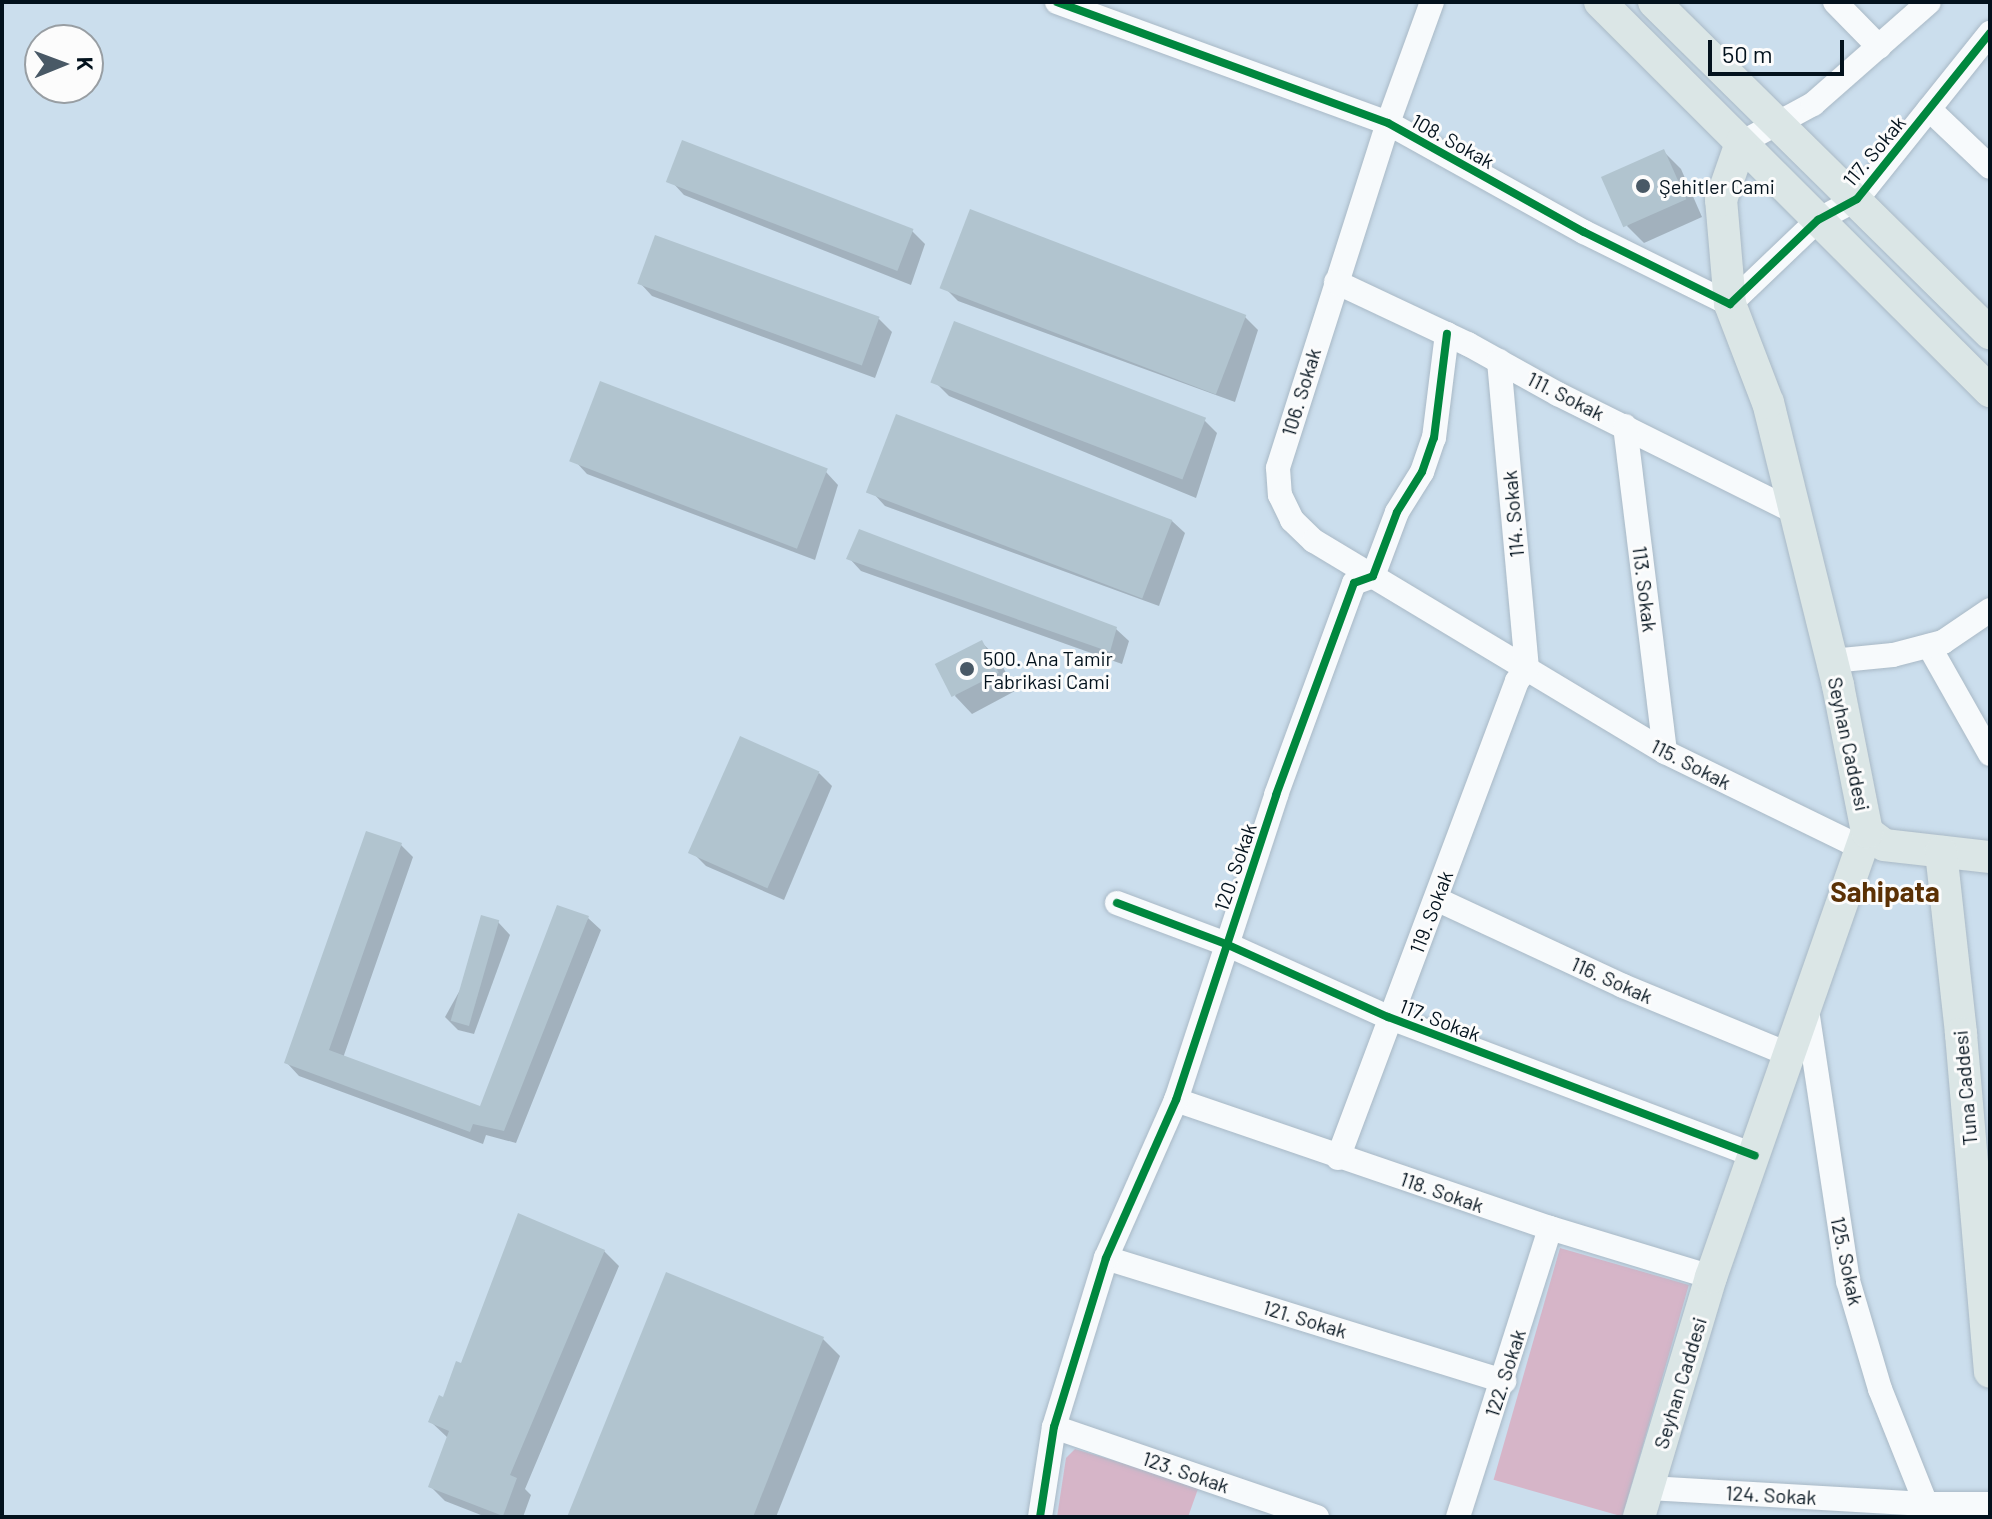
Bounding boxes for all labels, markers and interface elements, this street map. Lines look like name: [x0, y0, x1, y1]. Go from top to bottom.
north arrow: [24, 24, 104, 104]
scale bar: [1712, 24, 1848, 74]
text: 50 m: [1722, 39, 1773, 68]
text: K: [73, 56, 99, 71]
street label: 108. Sokak: [1407, 108, 1499, 174]
street label: 117. Sokak: [1838, 111, 1910, 191]
place label: Şehitler Cami: [1659, 174, 1775, 198]
marker: Şehitler Cami: [1634, 177, 1652, 195]
street label: 106. Sokak: [1276, 345, 1326, 439]
street label: 111. Sokak: [1523, 366, 1609, 426]
street label: 114. Sokak: [1497, 469, 1529, 559]
street label: 113. Sokak: [1628, 545, 1662, 633]
place label: 500. Ana Tamir Fabrikasi Cami: [983, 646, 1113, 693]
marker: 500. Ana Tamir Fabrikasi Cami: [958, 660, 976, 678]
street label: Seyhan Caddesi: [1823, 675, 1875, 813]
street label: 115. Sokak: [1647, 734, 1735, 794]
street label: 120. Sokak: [1209, 820, 1261, 914]
street label: 119. Sokak: [1404, 867, 1458, 957]
district label: Sahipata: [1830, 874, 1940, 908]
street label: 116. Sokak: [1568, 951, 1656, 1009]
street label: 117. Sokak: [1396, 994, 1484, 1046]
street label: Tuna Caddesi: [1948, 1029, 1982, 1147]
street label: 118. Sokak: [1397, 1167, 1487, 1217]
street label: 125. Sokak: [1826, 1214, 1868, 1308]
street label: 121. Sokak: [1260, 1295, 1350, 1343]
street label: Seyhan Caddesi: [1649, 1314, 1711, 1452]
street label: 122. Sokak: [1480, 1326, 1530, 1420]
street label: 123. Sokak: [1139, 1446, 1233, 1498]
street label: 124. Sokak: [1725, 1481, 1817, 1509]

